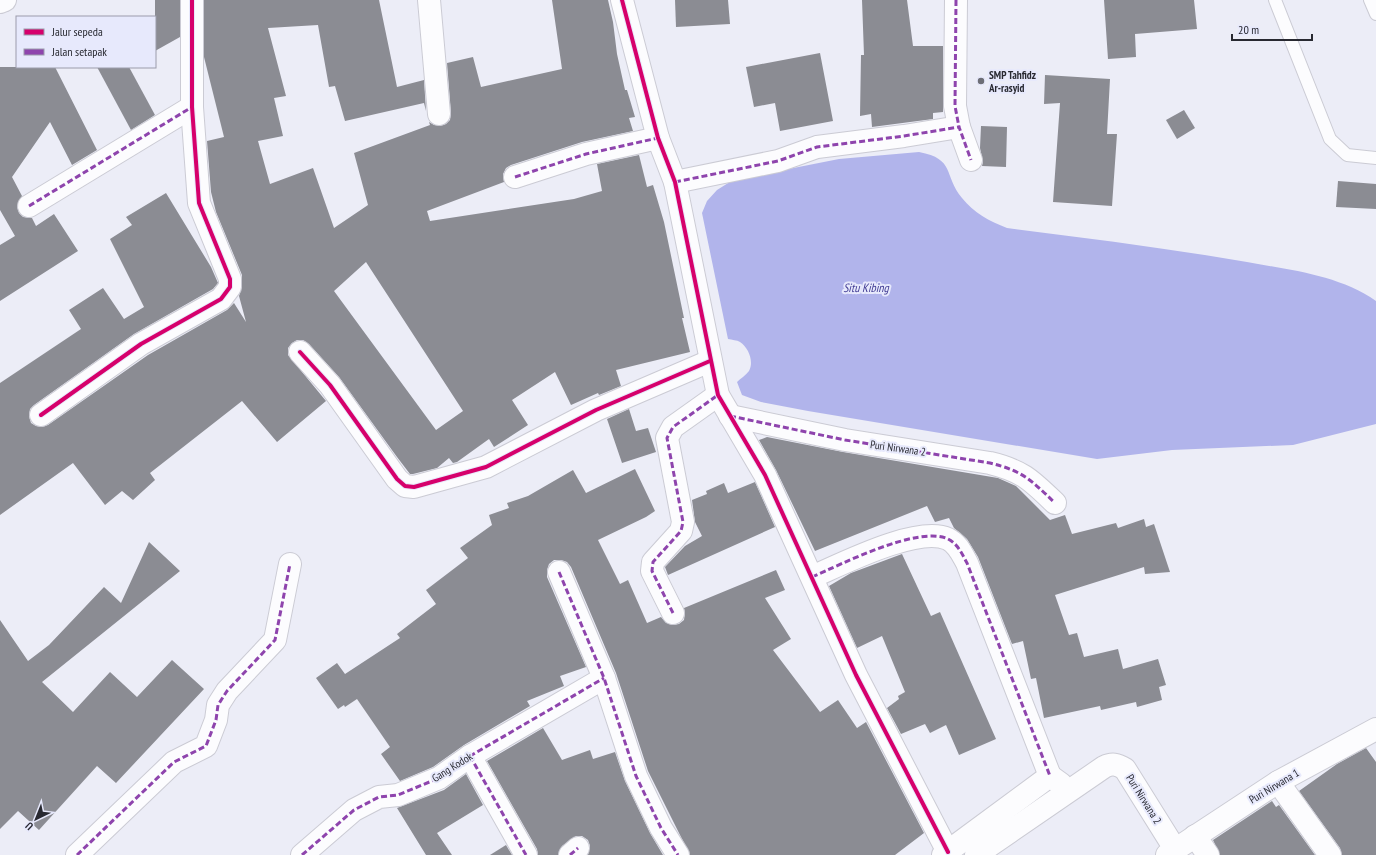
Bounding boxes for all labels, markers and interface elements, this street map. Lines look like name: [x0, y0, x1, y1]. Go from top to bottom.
legend: [16, 16, 156, 68]
scale bar: [1232, 16, 1312, 42]
text: 20 m: [1238, 22, 1259, 37]
text: Jalur sepeda: [51, 24, 103, 39]
text: Jalan setapak: [51, 44, 107, 59]
place label: SMP Tahfidz Ar-rasyid: [988, 68, 1036, 95]
marker: SMP Tahfidz Ar-rasyid: [976, 76, 986, 86]
water label: Situ Kibing: [843, 280, 890, 295]
street label: Puri Nirwana 2: [869, 437, 927, 459]
street label: Gang Kodok: [429, 749, 476, 785]
street label: Puri Nirwana 1: [1246, 766, 1302, 806]
street label: Puri Nirwana 2: [1123, 772, 1165, 826]
north arrow: [16, 799, 56, 839]
text: U: [22, 819, 36, 833]

